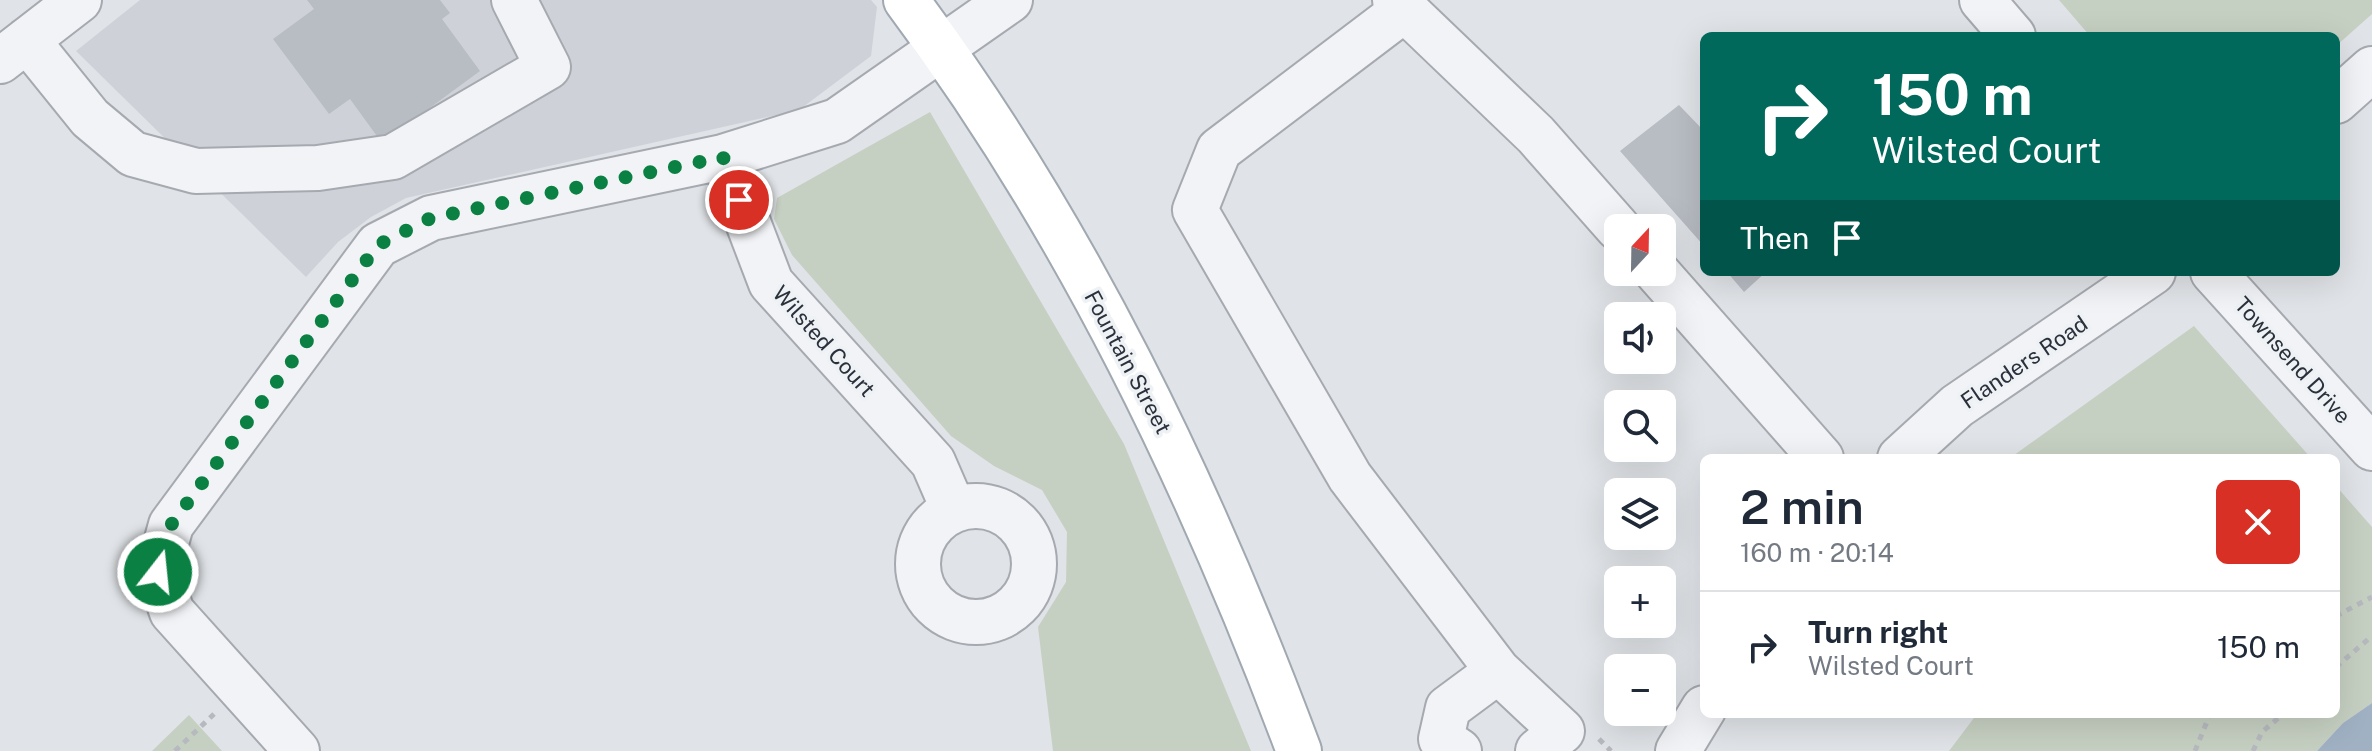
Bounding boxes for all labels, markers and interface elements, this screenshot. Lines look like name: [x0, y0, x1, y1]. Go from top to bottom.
text: 150 m: [1872, 62, 2033, 128]
icon: right: [1740, 64, 1844, 168]
text: Wilsted Court: [1872, 129, 2102, 171]
pin: [705, 166, 773, 234]
icon: arrive: [717, 178, 761, 222]
north arrow: [1604, 214, 1676, 286]
map controls: [1604, 214, 1676, 726]
icon: arrive: [1825, 216, 1869, 260]
text: Then: [1740, 220, 1809, 256]
street label: Wilsted Court: [767, 280, 881, 402]
street label: Fountain Street: [1079, 286, 1177, 438]
street label: Townsend Drive: [2229, 291, 2357, 429]
button: sound: [1604, 302, 1676, 374]
street label: Flanders Road: [1956, 310, 2092, 414]
button: search: [1604, 390, 1676, 462]
button: layers: [1604, 478, 1676, 550]
text: 2 min: [1740, 478, 1864, 535]
button: close: [2216, 480, 2300, 564]
position arrow: [116, 530, 200, 614]
text: 160 m · 20:14: [1740, 537, 1894, 568]
button: +: [1604, 566, 1676, 638]
text: Turn right: [1808, 614, 1948, 650]
icon: right: [1740, 625, 1784, 669]
text: 150 m: [2217, 629, 2300, 665]
text: Wilsted Court: [1808, 650, 1974, 681]
button: −: [1604, 654, 1676, 726]

